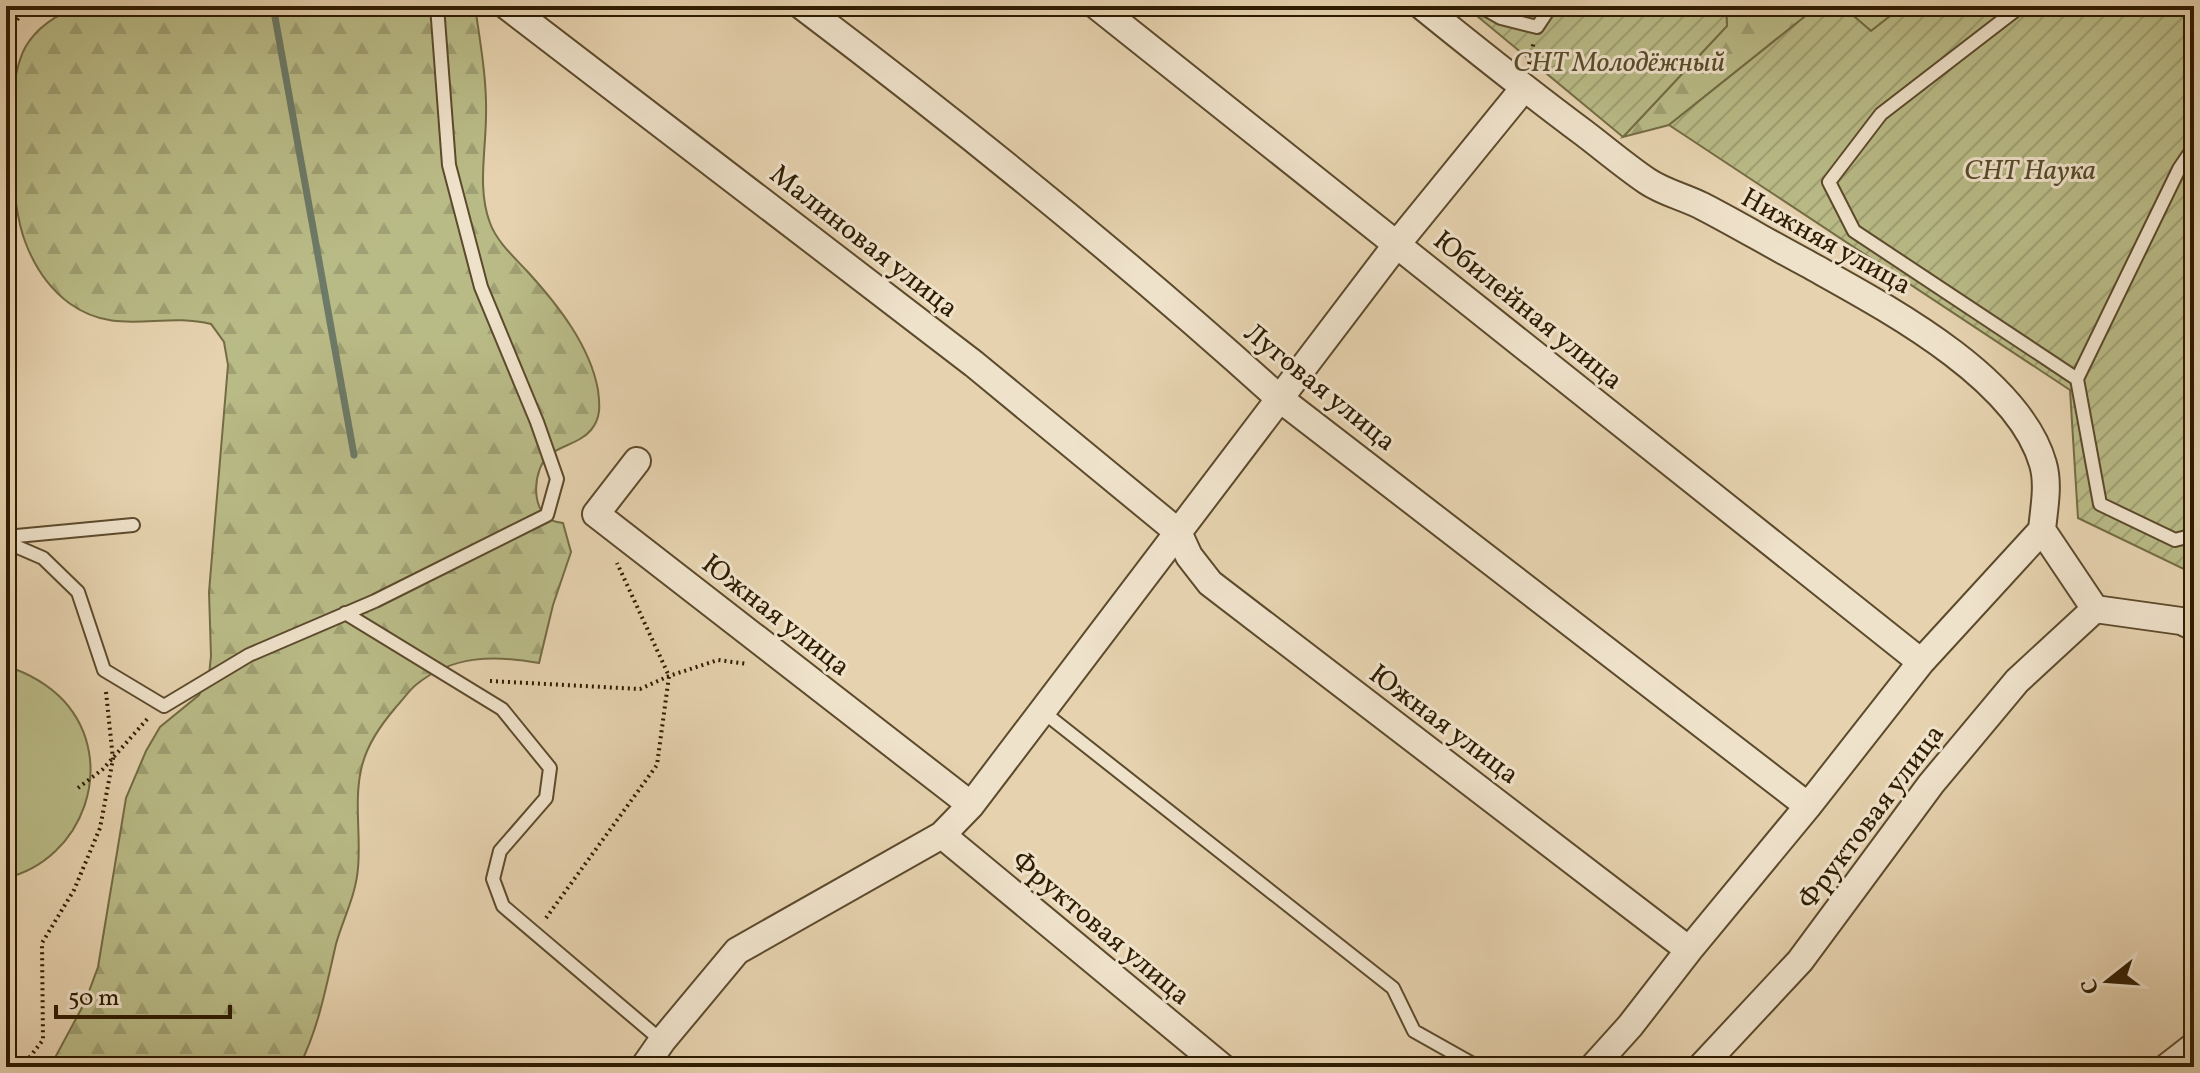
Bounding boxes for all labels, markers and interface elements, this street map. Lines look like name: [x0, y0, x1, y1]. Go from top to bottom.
park label: СНТ Молодёжный: [1513, 44, 1725, 83]
park label: СНТ Наука: [1964, 152, 2096, 191]
street label: Малиновая улица: [761, 156, 966, 328]
street label: Нижняя улица: [1734, 179, 1918, 305]
street label: Юбилейная улица: [1424, 222, 1631, 400]
street label: Луговая улица: [1235, 314, 1404, 461]
street label: Южная улица: [693, 546, 858, 686]
street label: Южная улица: [1360, 656, 1527, 794]
street label: Фруктовая улица: [1789, 717, 1955, 918]
street label: Фруктовая улица: [1003, 842, 1198, 1015]
north arrow: [2068, 941, 2148, 1021]
scale bar: [56, 969, 230, 1019]
text: С: [2074, 975, 2108, 997]
text: 50 m: [68, 982, 120, 1016]

